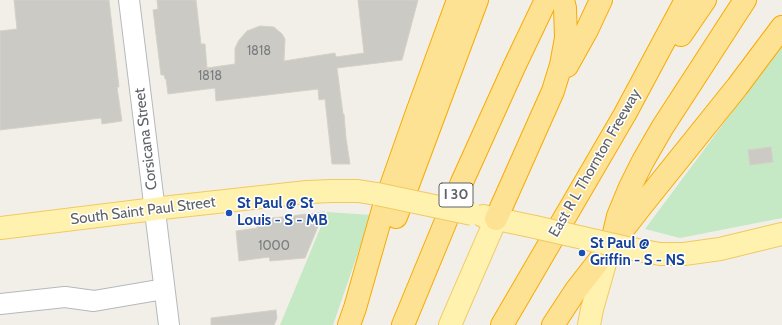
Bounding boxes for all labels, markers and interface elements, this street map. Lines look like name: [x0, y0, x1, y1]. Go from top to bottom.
house number: 1818: [247, 43, 271, 59]
house number: 1818: [198, 68, 222, 84]
street label: East R L Thornton Freeway: [545, 86, 645, 240]
street label: Corsicana Street: [131, 87, 161, 191]
road number: I 30: [439, 183, 473, 207]
street label: South Saint Paul Street: [69, 193, 217, 229]
place label: St Paul @ St Louis - S - MB: [237, 195, 328, 230]
marker: St Paul @ St Louis - S - MB: [224, 208, 234, 218]
place label: St Paul @ Griffin - S - NS: [590, 235, 685, 270]
house number: 1000: [258, 238, 290, 254]
marker: St Paul @ Griffin - S - NS: [577, 248, 587, 258]

